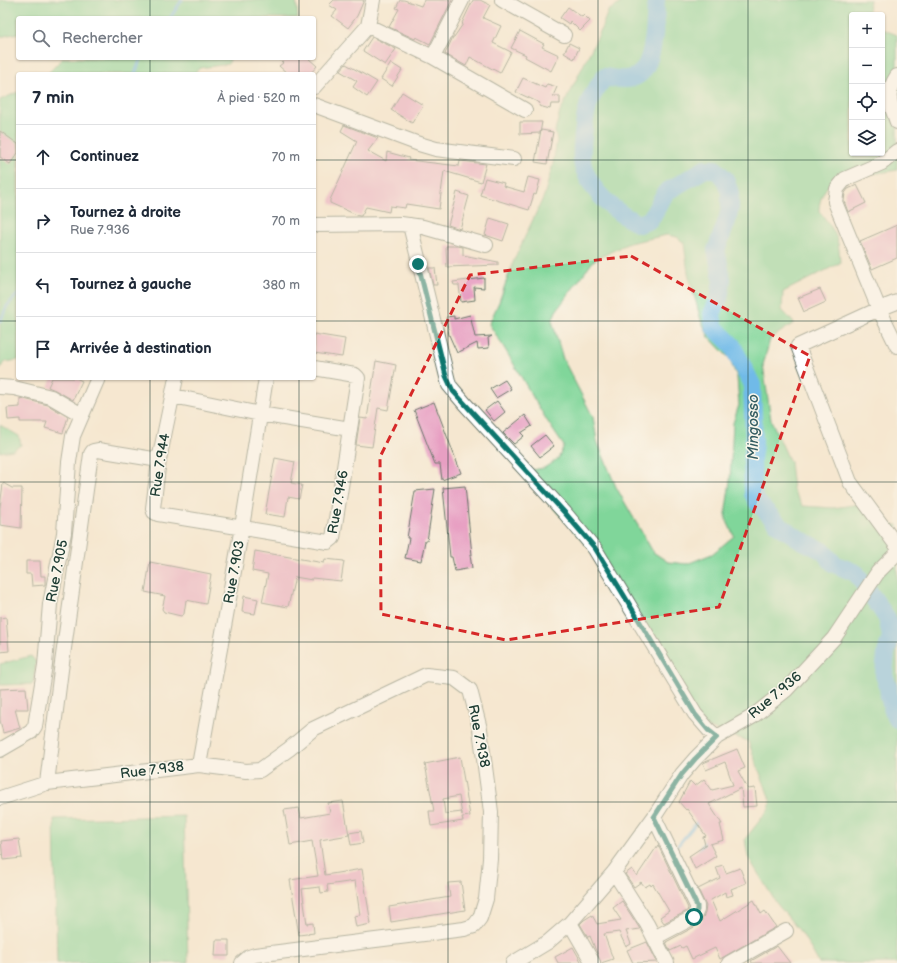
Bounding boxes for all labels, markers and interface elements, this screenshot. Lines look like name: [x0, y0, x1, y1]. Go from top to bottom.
map controls: [849, 12, 885, 156]
button: +: [849, 12, 885, 48]
search box: [16, 16, 316, 60]
icon: search: [30, 27, 52, 49]
text: Rechercher: [62, 29, 142, 48]
button: −: [849, 48, 885, 84]
button: locate: [849, 84, 885, 120]
text: 7 min: [32, 88, 74, 108]
text: À pied · 520 m: [217, 90, 300, 106]
button: layers: [849, 120, 885, 156]
icon: ahead: [32, 146, 54, 168]
text: Continuez: [70, 147, 139, 166]
text: 70 m: [272, 149, 300, 165]
text: Tournez à droite: [70, 203, 181, 222]
icon: right: [32, 210, 54, 232]
text: 70 m: [272, 213, 300, 229]
text: Rue 7.936: [70, 222, 130, 238]
route end: [409, 255, 427, 273]
icon: left: [32, 274, 54, 296]
text: Tournez à gauche: [70, 275, 191, 294]
text: 380 m: [263, 277, 300, 293]
icon: arrive: [32, 338, 54, 360]
text: Arrivée à destination: [70, 339, 212, 358]
water label: Mingosso: [744, 394, 763, 460]
street label: Rue 7.944: [147, 431, 173, 498]
street label: Rue 7.946: [324, 468, 352, 535]
street label: Rue 7.905: [43, 538, 71, 604]
street label: Rue 7.903: [220, 539, 248, 605]
street label: Rue 7.936: [745, 668, 805, 722]
street label: Rue 7.938: [465, 703, 493, 769]
street label: Rue 7.938: [119, 758, 185, 782]
route start: [685, 908, 703, 926]

